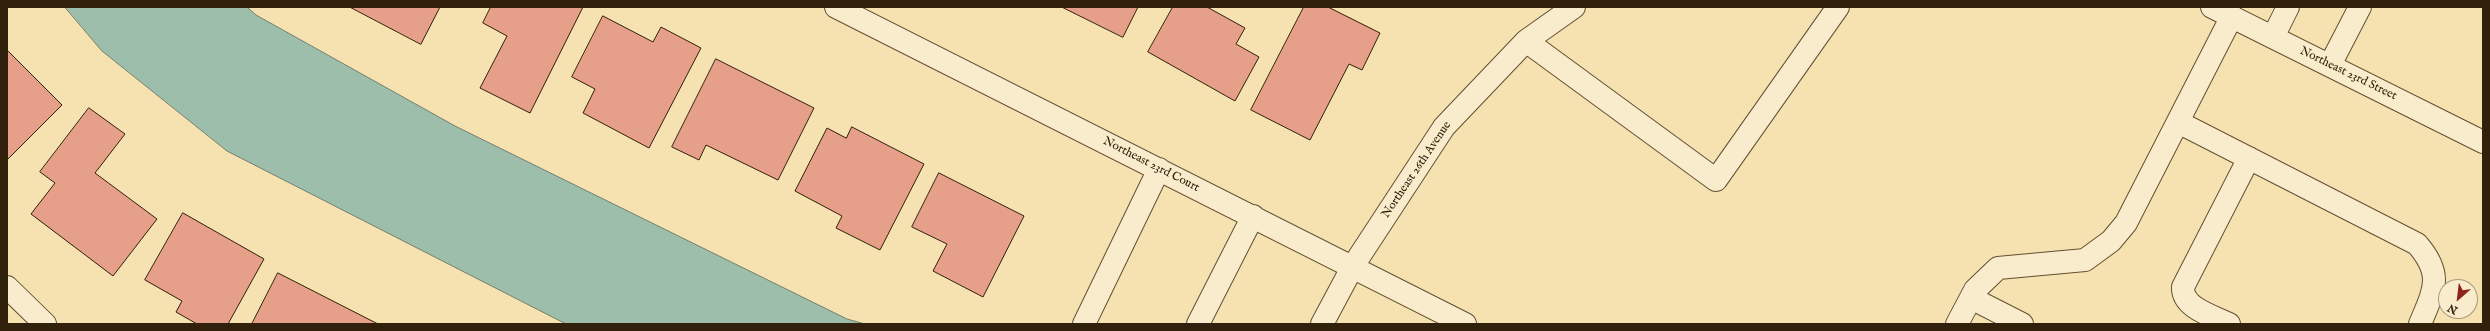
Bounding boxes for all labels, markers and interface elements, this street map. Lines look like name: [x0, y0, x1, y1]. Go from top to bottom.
street label: Northeast 23rd Street: [2297, 44, 2399, 104]
street label: Northeast 26th Avenue: [1379, 119, 1455, 221]
street label: Northeast 23rd Court: [1100, 134, 1202, 196]
north arrow: [2438, 279, 2478, 319]
text: N: [2445, 300, 2460, 317]

